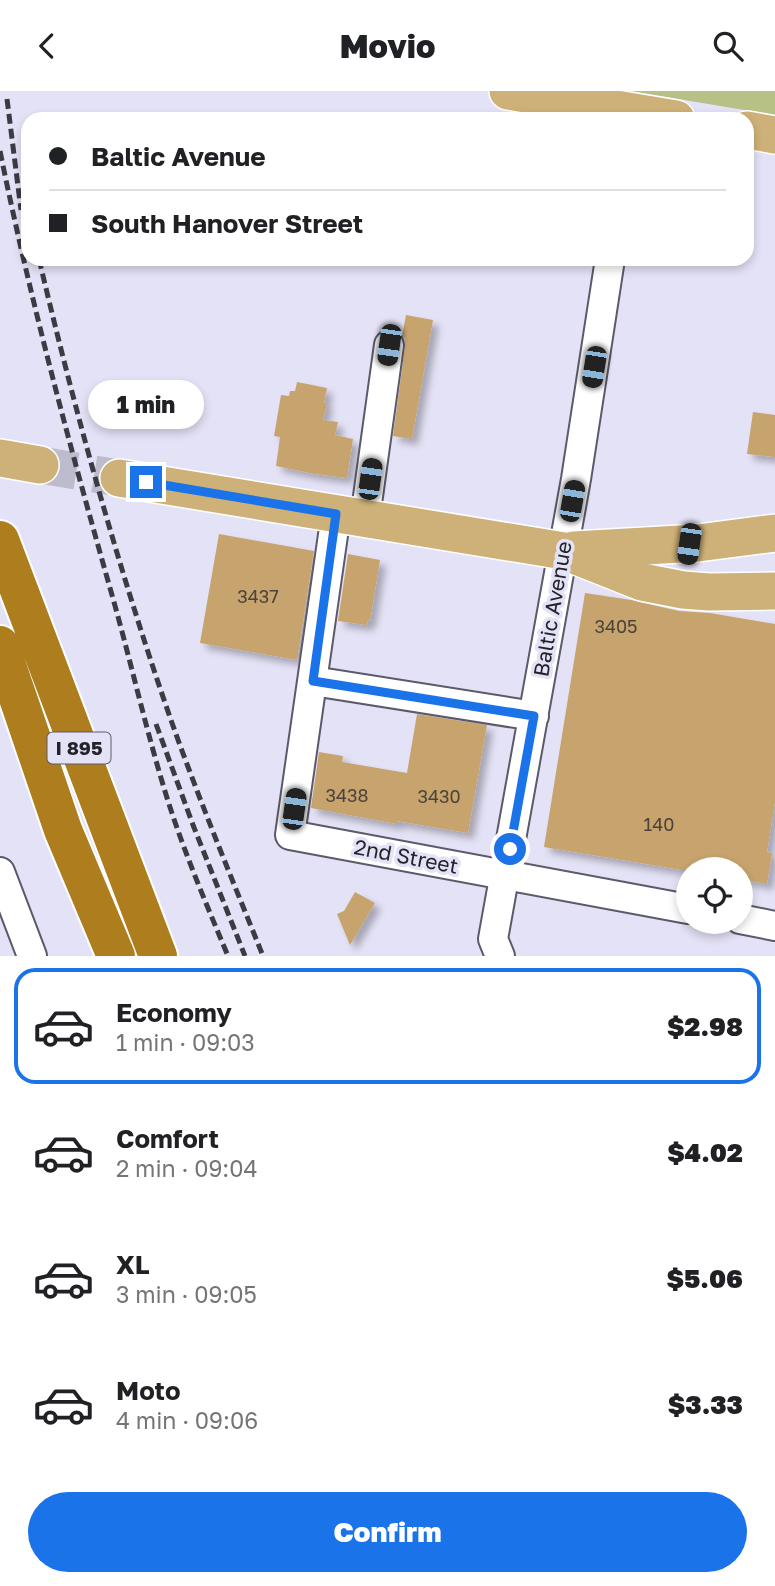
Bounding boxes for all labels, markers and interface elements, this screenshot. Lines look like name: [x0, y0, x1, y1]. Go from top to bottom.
icon: back: [28, 27, 66, 65]
text: Movio: [340, 27, 435, 65]
icon: search: [709, 27, 747, 65]
text: Baltic Avenue: [91, 141, 266, 172]
text: South Hanover Street: [91, 208, 363, 239]
car: [376, 323, 403, 367]
car: [581, 345, 608, 389]
callout: 1 min: [88, 381, 204, 429]
text: 1 min: [117, 390, 175, 418]
car: [357, 457, 384, 501]
route end: [130, 466, 162, 498]
car: [559, 478, 586, 524]
car: [676, 522, 703, 566]
street label: Baltic Avenue: [527, 539, 577, 679]
house number: 3437: [237, 585, 279, 607]
house number: 3405: [594, 615, 638, 637]
road number: I 895: [48, 733, 110, 763]
house number: 3438: [325, 784, 369, 806]
house number: 3430: [417, 785, 461, 807]
car: [281, 787, 308, 831]
house number: 140: [644, 813, 674, 835]
street label: 2nd Street: [352, 833, 460, 879]
route start: [494, 833, 526, 865]
map controls: [676, 857, 753, 934]
button: locate: [676, 857, 753, 934]
icon: car: [32, 995, 95, 1058]
text: Economy: [116, 997, 232, 1028]
text: $2.98: [667, 1011, 743, 1042]
text: 1 min · 09:03: [116, 1028, 255, 1056]
icon: car: [32, 1121, 95, 1184]
text: Comfort: [116, 1123, 219, 1154]
text: $4.02: [667, 1137, 743, 1168]
text: 2 min · 09:04: [116, 1154, 258, 1182]
icon: car: [32, 1247, 95, 1310]
text: XL: [116, 1249, 150, 1280]
text: $5.06: [667, 1263, 743, 1294]
text: 3 min · 09:05: [116, 1280, 257, 1308]
icon: car: [32, 1373, 95, 1436]
text: Moto: [116, 1375, 181, 1406]
text: $3.33: [668, 1389, 743, 1420]
text: 4 min · 09:06: [116, 1406, 258, 1434]
button: Confirm: [28, 1492, 747, 1572]

